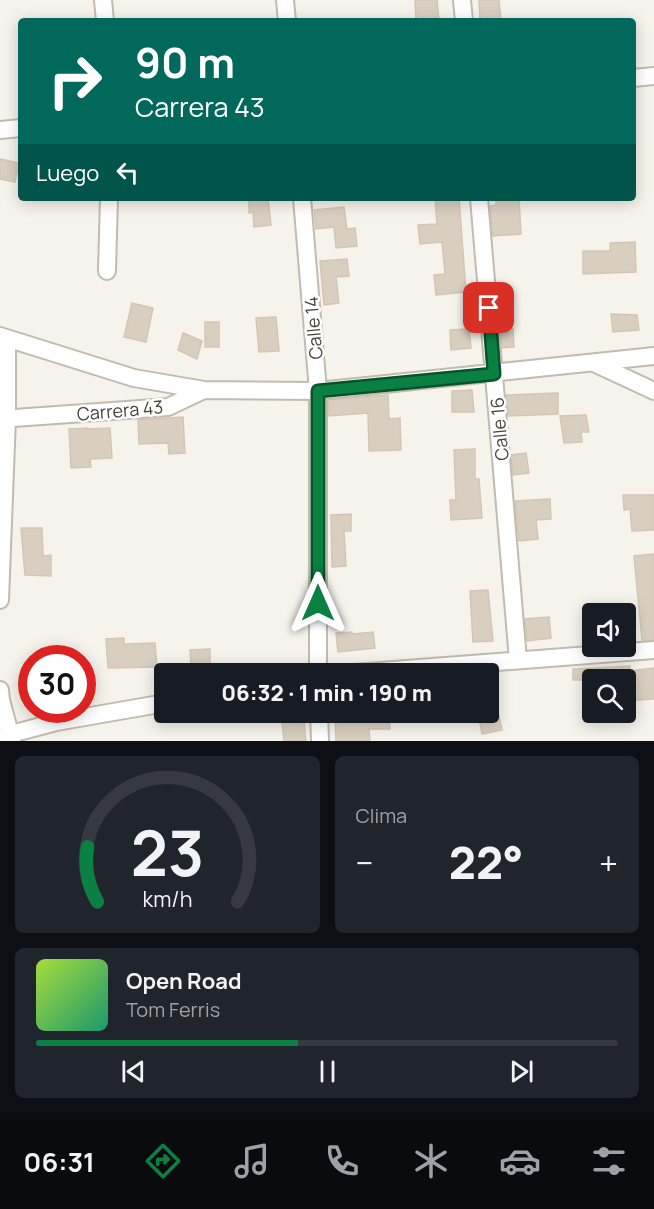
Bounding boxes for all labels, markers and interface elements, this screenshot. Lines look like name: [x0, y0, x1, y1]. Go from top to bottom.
text: 90 m: [135, 33, 235, 91]
icon: right: [36, 42, 114, 120]
text: Carrera 43: [135, 88, 265, 125]
icon: left: [111, 156, 144, 189]
text: Luego: [36, 158, 99, 188]
pin: [463, 282, 514, 333]
icon: arrive: [472, 291, 505, 324]
street label: Calle 14: [298, 296, 328, 360]
street label: Carrera 43: [76, 394, 164, 426]
street label: Calle 16: [484, 396, 514, 462]
position arrow: [286, 571, 350, 635]
map controls: [582, 603, 636, 723]
button: sound: [582, 603, 636, 657]
speed limit sign: 30: [18, 645, 96, 723]
button: search: [582, 669, 636, 723]
text: 06:32 · 1 min · 190 m: [221, 678, 432, 708]
text: Clima: [356, 802, 407, 829]
text: 23: [131, 809, 204, 895]
text: 22°: [449, 831, 523, 893]
text: −: [356, 840, 373, 885]
text: +: [599, 840, 618, 885]
text: km/h: [142, 884, 192, 913]
text: Open Road: [126, 966, 241, 996]
text: Tom Ferris: [126, 996, 220, 1023]
icon: previous: [117, 1055, 150, 1088]
icon: pause: [311, 1055, 344, 1088]
icon: next: [505, 1055, 538, 1088]
icon: directions: [142, 1140, 184, 1182]
icon: music: [231, 1140, 273, 1182]
icon: phone: [321, 1140, 363, 1182]
icon: climate: [410, 1140, 452, 1182]
icon: car: [499, 1140, 541, 1182]
icon: filters: [588, 1140, 630, 1182]
text: 06:31: [24, 1143, 95, 1180]

